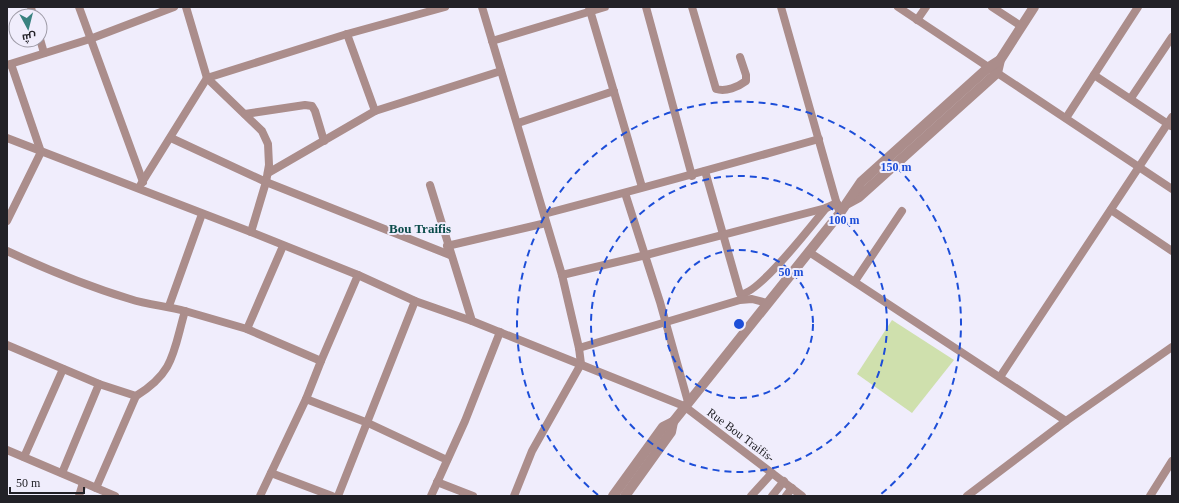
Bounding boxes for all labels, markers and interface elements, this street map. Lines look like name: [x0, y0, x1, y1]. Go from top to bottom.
north arrow: [8, 8, 48, 48]
text: ش: [21, 30, 37, 45]
text: 150 m: [881, 160, 912, 174]
text: 100 m: [829, 213, 860, 227]
district label: Bou Traifis: [389, 221, 451, 236]
text: 50 m: [779, 265, 804, 279]
centre of rings: [732, 317, 746, 331]
street label: Rue Bou Traifis-: [705, 405, 777, 465]
scale bar: [10, 469, 84, 495]
text: 50 m: [16, 476, 41, 490]

